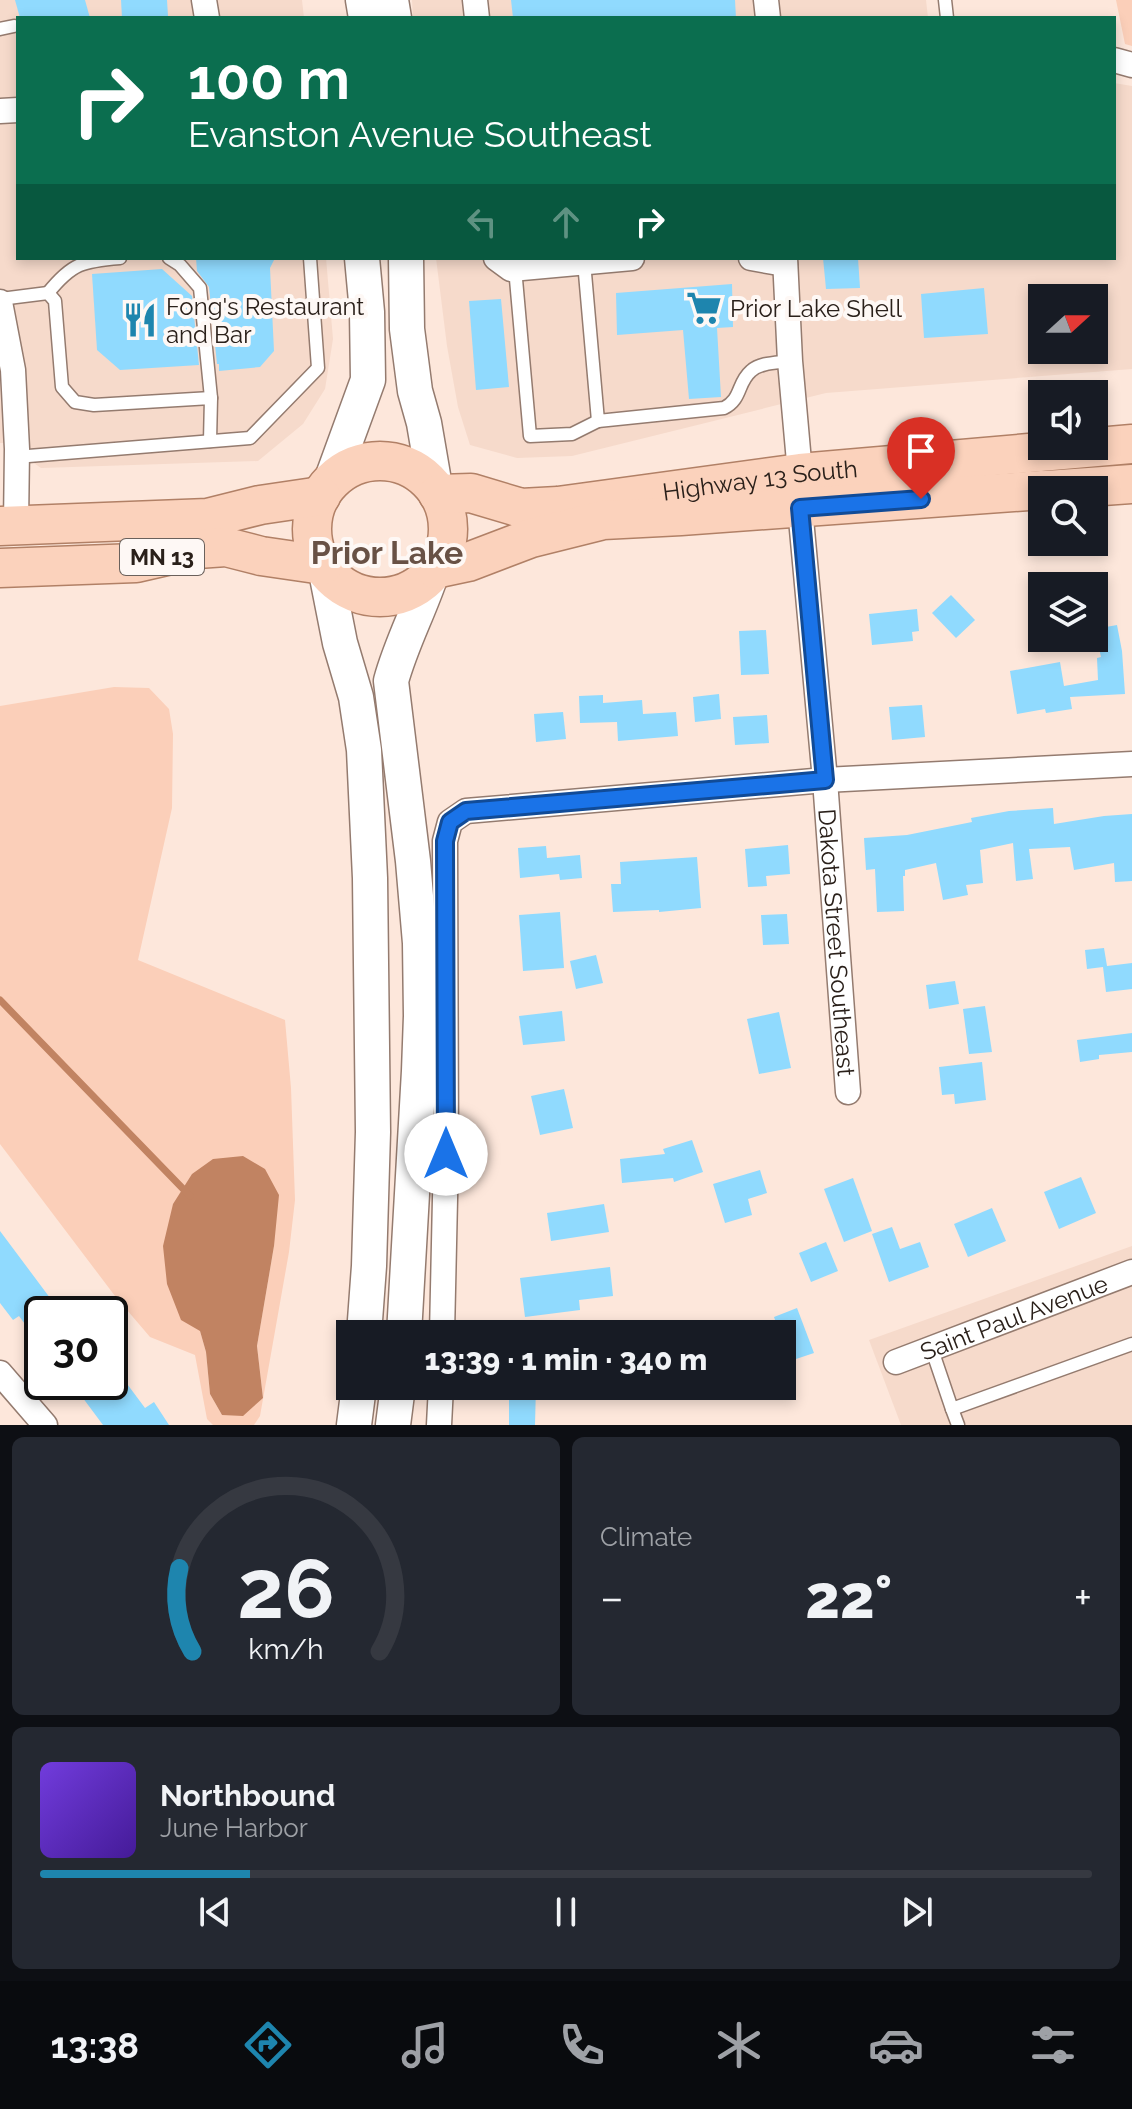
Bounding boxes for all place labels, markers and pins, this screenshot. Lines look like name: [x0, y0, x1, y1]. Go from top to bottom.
supermarket icon: Prior Lake Shell: [685, 289, 723, 327]
place label: Fong's Restaurant and Bar: [166, 292, 364, 349]
place label: Prior Lake Shell: [730, 294, 902, 323]
restaurant icon: Fong's Restaurant and Bar: [121, 301, 159, 339]
pin: [887, 417, 955, 499]

